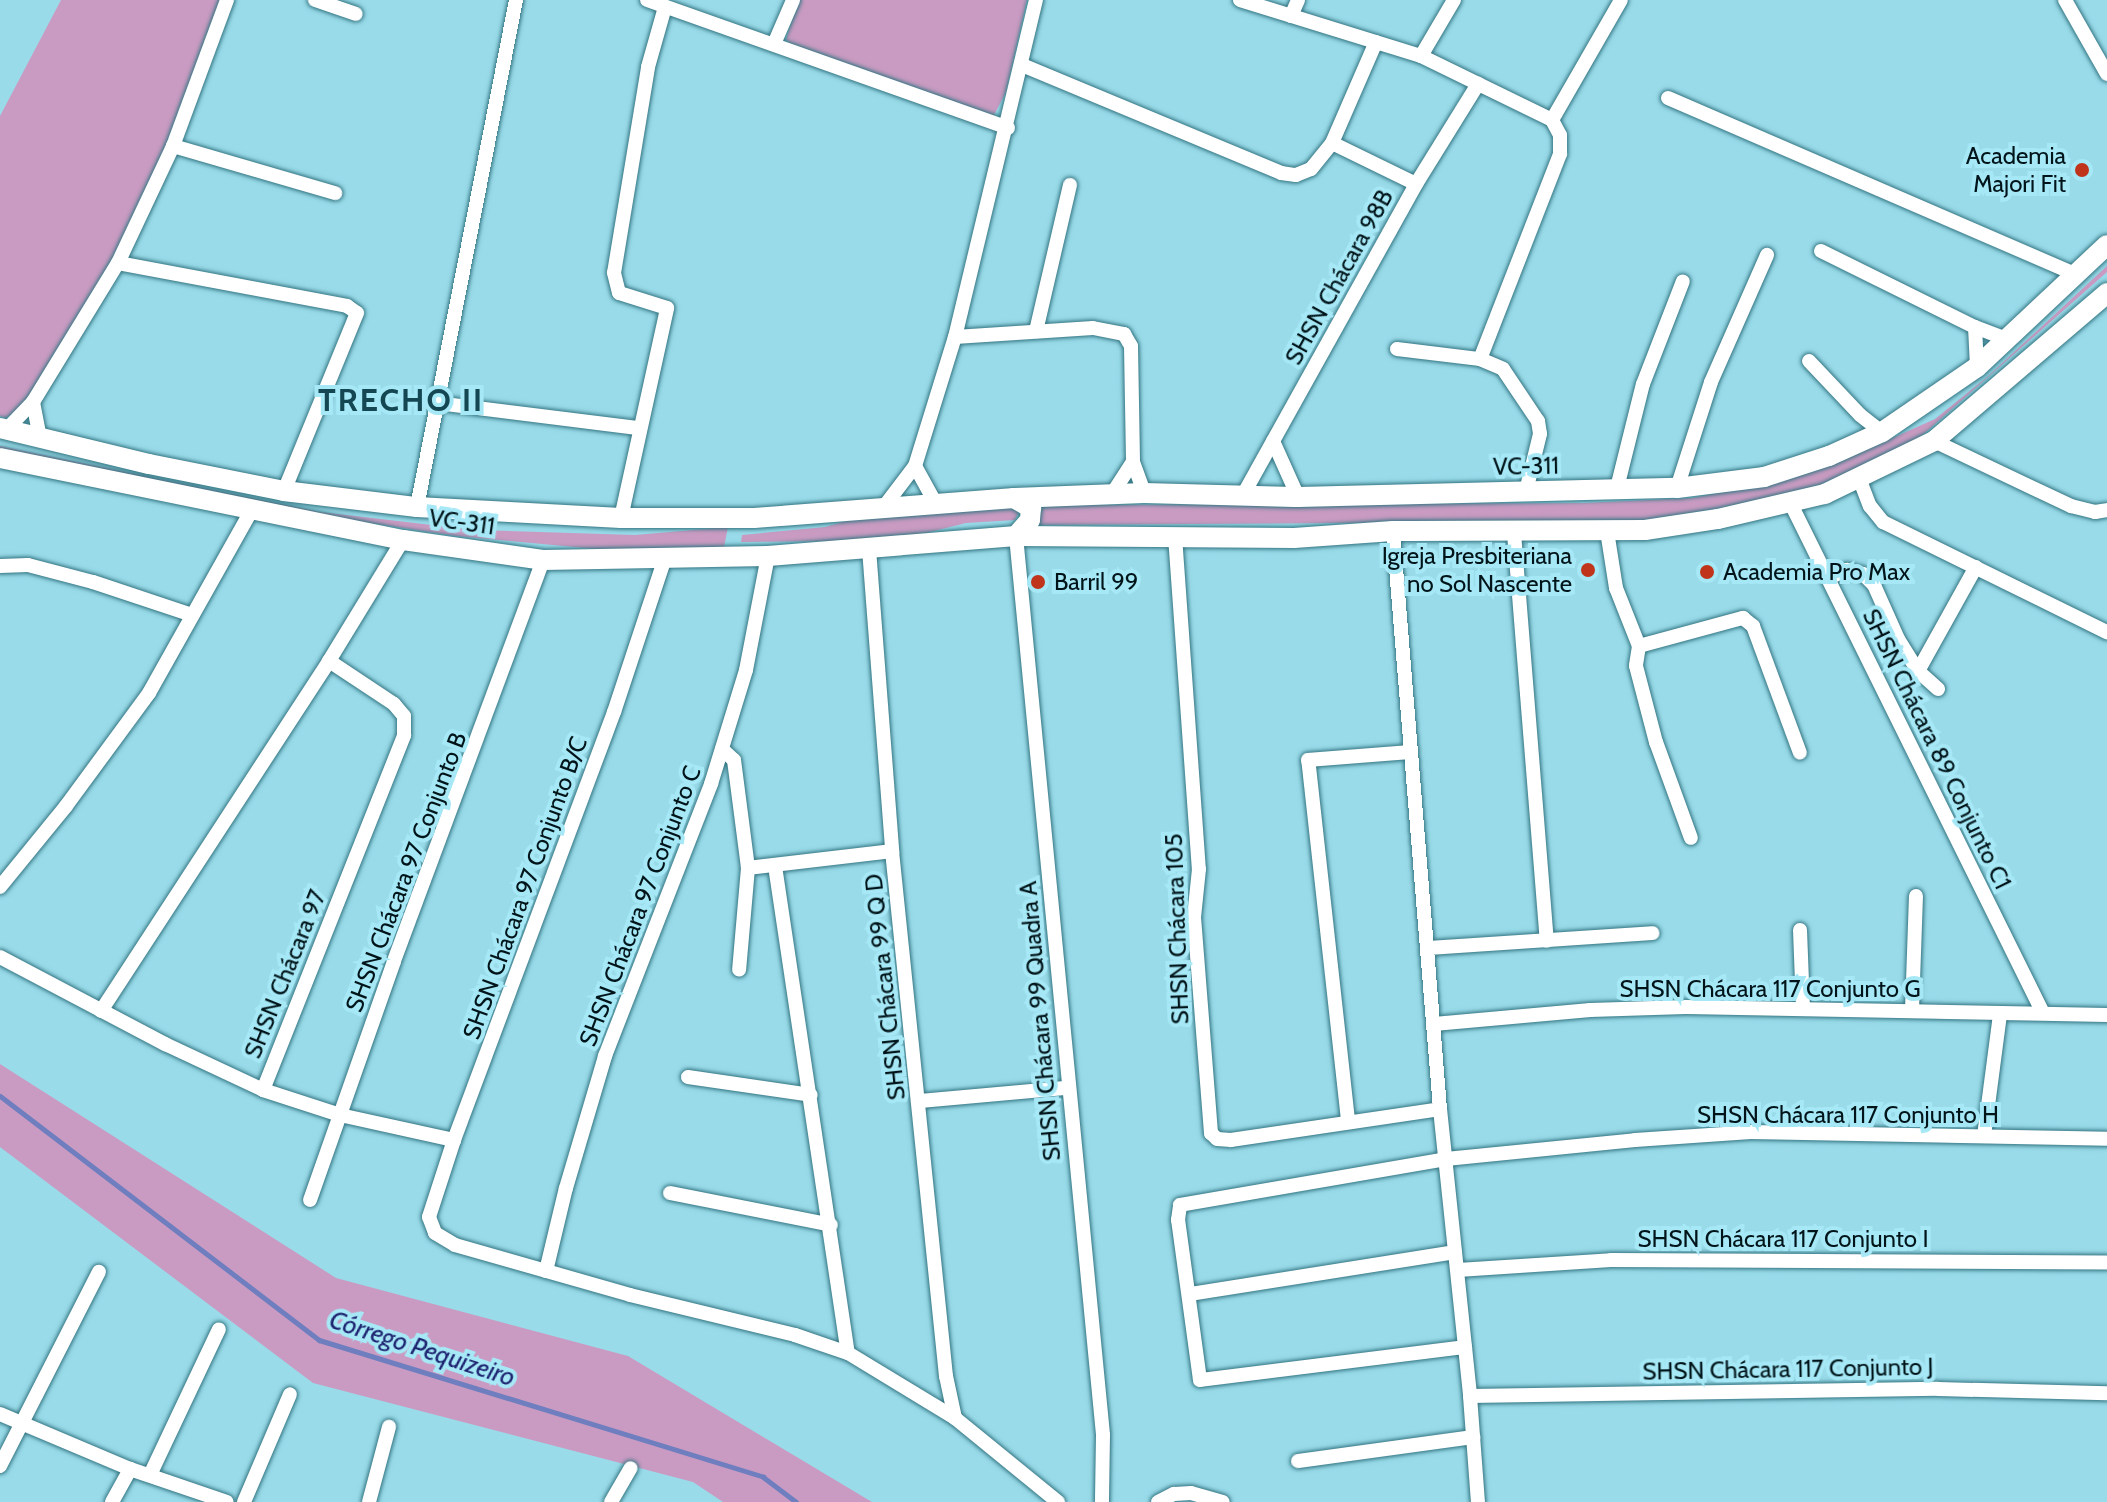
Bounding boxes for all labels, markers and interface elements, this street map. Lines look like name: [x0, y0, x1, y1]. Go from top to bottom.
place label: Academia Majori Fit: [1966, 142, 2066, 198]
marker: Academia Majori Fit: [2073, 161, 2091, 179]
street label: SHSN Chácara 98B: [1279, 184, 1399, 370]
district label: TRECHO II: [318, 381, 484, 419]
street label: VC-311: [1493, 451, 1559, 481]
street label: VC-311: [427, 503, 497, 541]
place label: Igreja Presbiteriana no Sol Nascente: [1382, 542, 1572, 598]
place label: Academia Pro Max: [1723, 558, 1910, 586]
marker: Igreja Presbiteriana no Sol Nascente: [1579, 561, 1597, 579]
marker: Academia Pro Max: [1698, 563, 1716, 581]
place label: Barril 99: [1054, 568, 1138, 596]
marker: Barril 99: [1029, 573, 1047, 591]
street label: SHSN Chácara 89 Conjunto C1: [1857, 604, 2017, 894]
street label: SHSN Chácara 97 Conjunto B: [339, 728, 473, 1016]
street label: SHSN Chácara 97 Conjunto B/C: [457, 733, 593, 1043]
street label: SHSN Chácara 97 Conjunto C: [573, 762, 707, 1050]
street label: SHSN Chácara 105: [1159, 833, 1195, 1025]
street label: SHSN Chácara 99 Q D: [859, 872, 911, 1102]
street label: SHSN Chácara 99 Quadra A: [1013, 880, 1067, 1162]
street label: SHSN Chácara 97: [238, 886, 332, 1062]
street label: SHSN Chácara 117 Conjunto G: [1619, 975, 1921, 1003]
street label: SHSN Chácara 117 Conjunto H: [1697, 1101, 1999, 1129]
street label: SHSN Chácara 117 Conjunto I: [1637, 1225, 1929, 1253]
water label: Córrego Pequizeiro: [325, 1304, 519, 1394]
street label: SHSN Chácara 117 Conjunto J: [1642, 1352, 1934, 1386]

